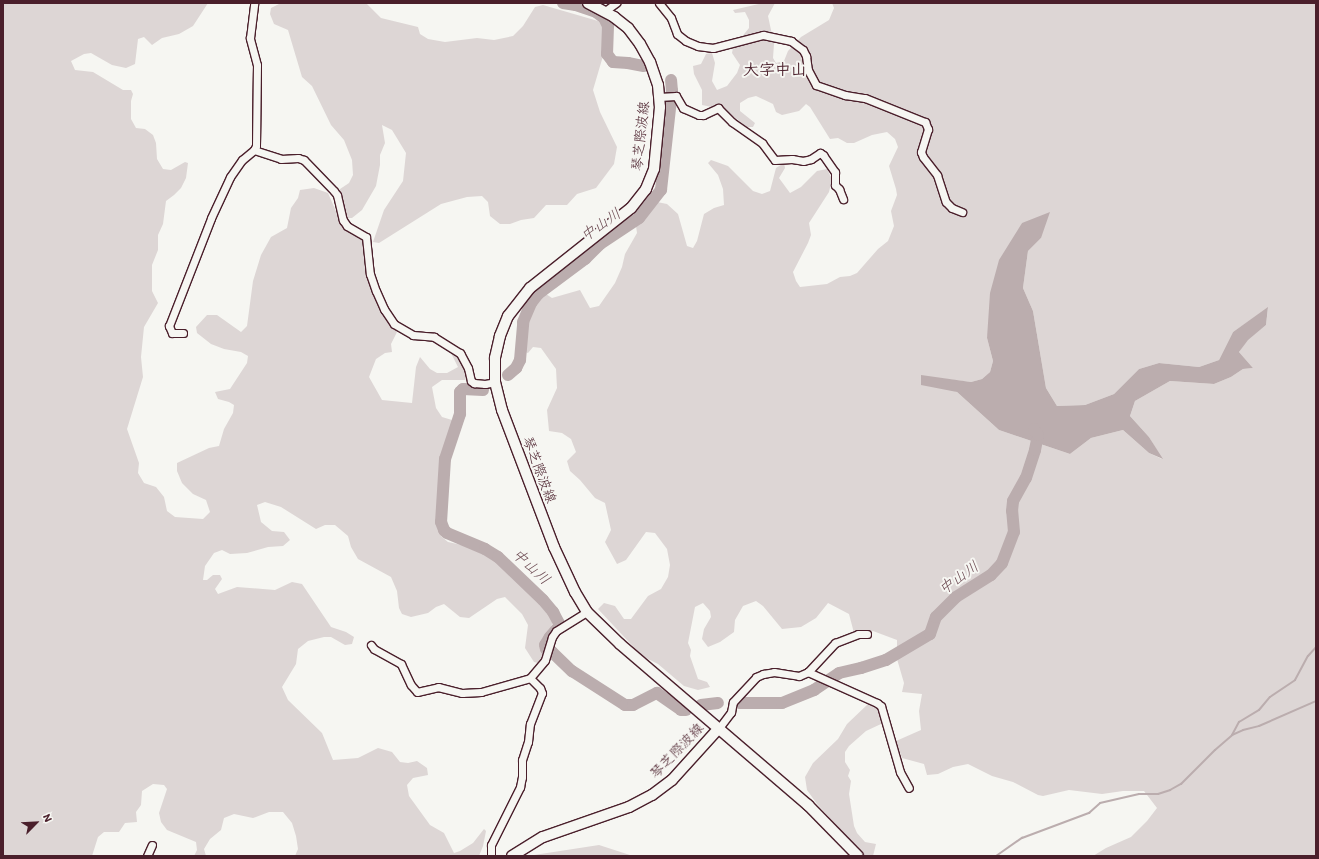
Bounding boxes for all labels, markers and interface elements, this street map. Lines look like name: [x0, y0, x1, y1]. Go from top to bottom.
district label: 大字中山: [743, 60, 807, 80]
street label: 琴芝際波線: [629, 100, 653, 172]
water label: 中山川: [577, 205, 625, 245]
street label: 琴芝際波線: [519, 434, 559, 506]
water label: 中山川: [508, 545, 554, 589]
water label: 中山川: [936, 557, 982, 599]
street label: 琴芝際波線: [647, 720, 707, 782]
north arrow: [16, 803, 56, 843]
text: N: [40, 812, 55, 824]

